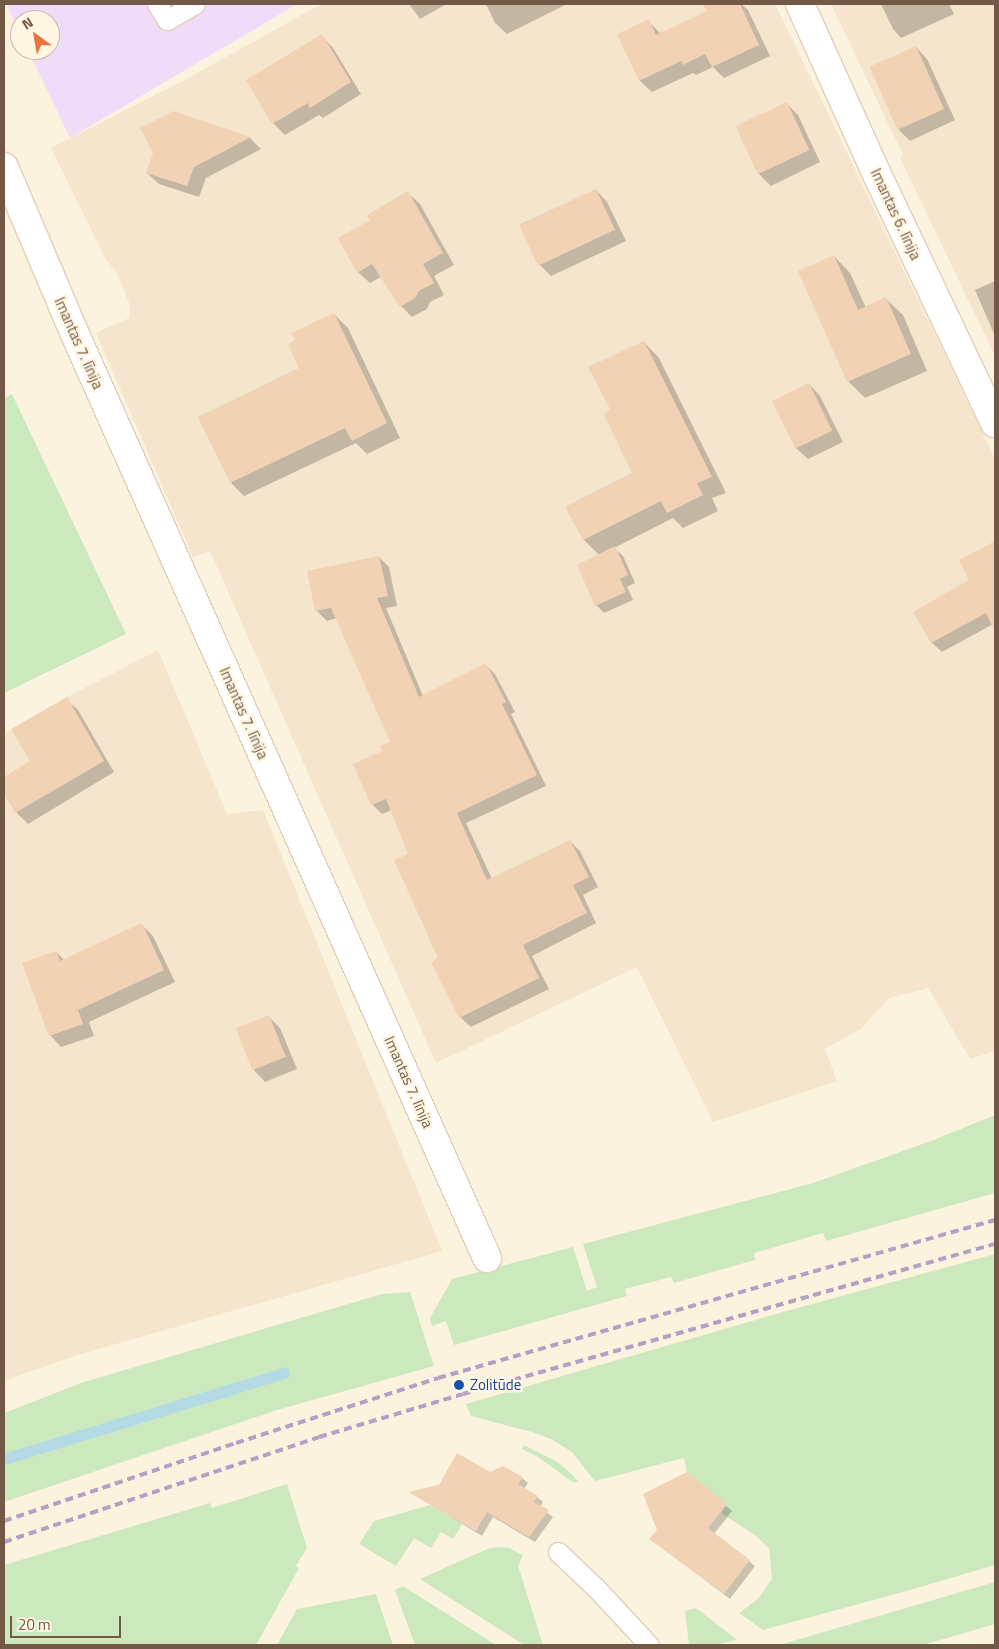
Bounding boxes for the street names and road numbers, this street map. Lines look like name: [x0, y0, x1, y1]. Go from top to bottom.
street label: Imantas 6. līnija: [867, 165, 925, 263]
street label: Imantas 7. līnija: [51, 294, 107, 392]
street label: Imantas 7. līnija: [216, 664, 272, 762]
street label: Imantas 7. līnija: [381, 1033, 437, 1131]

